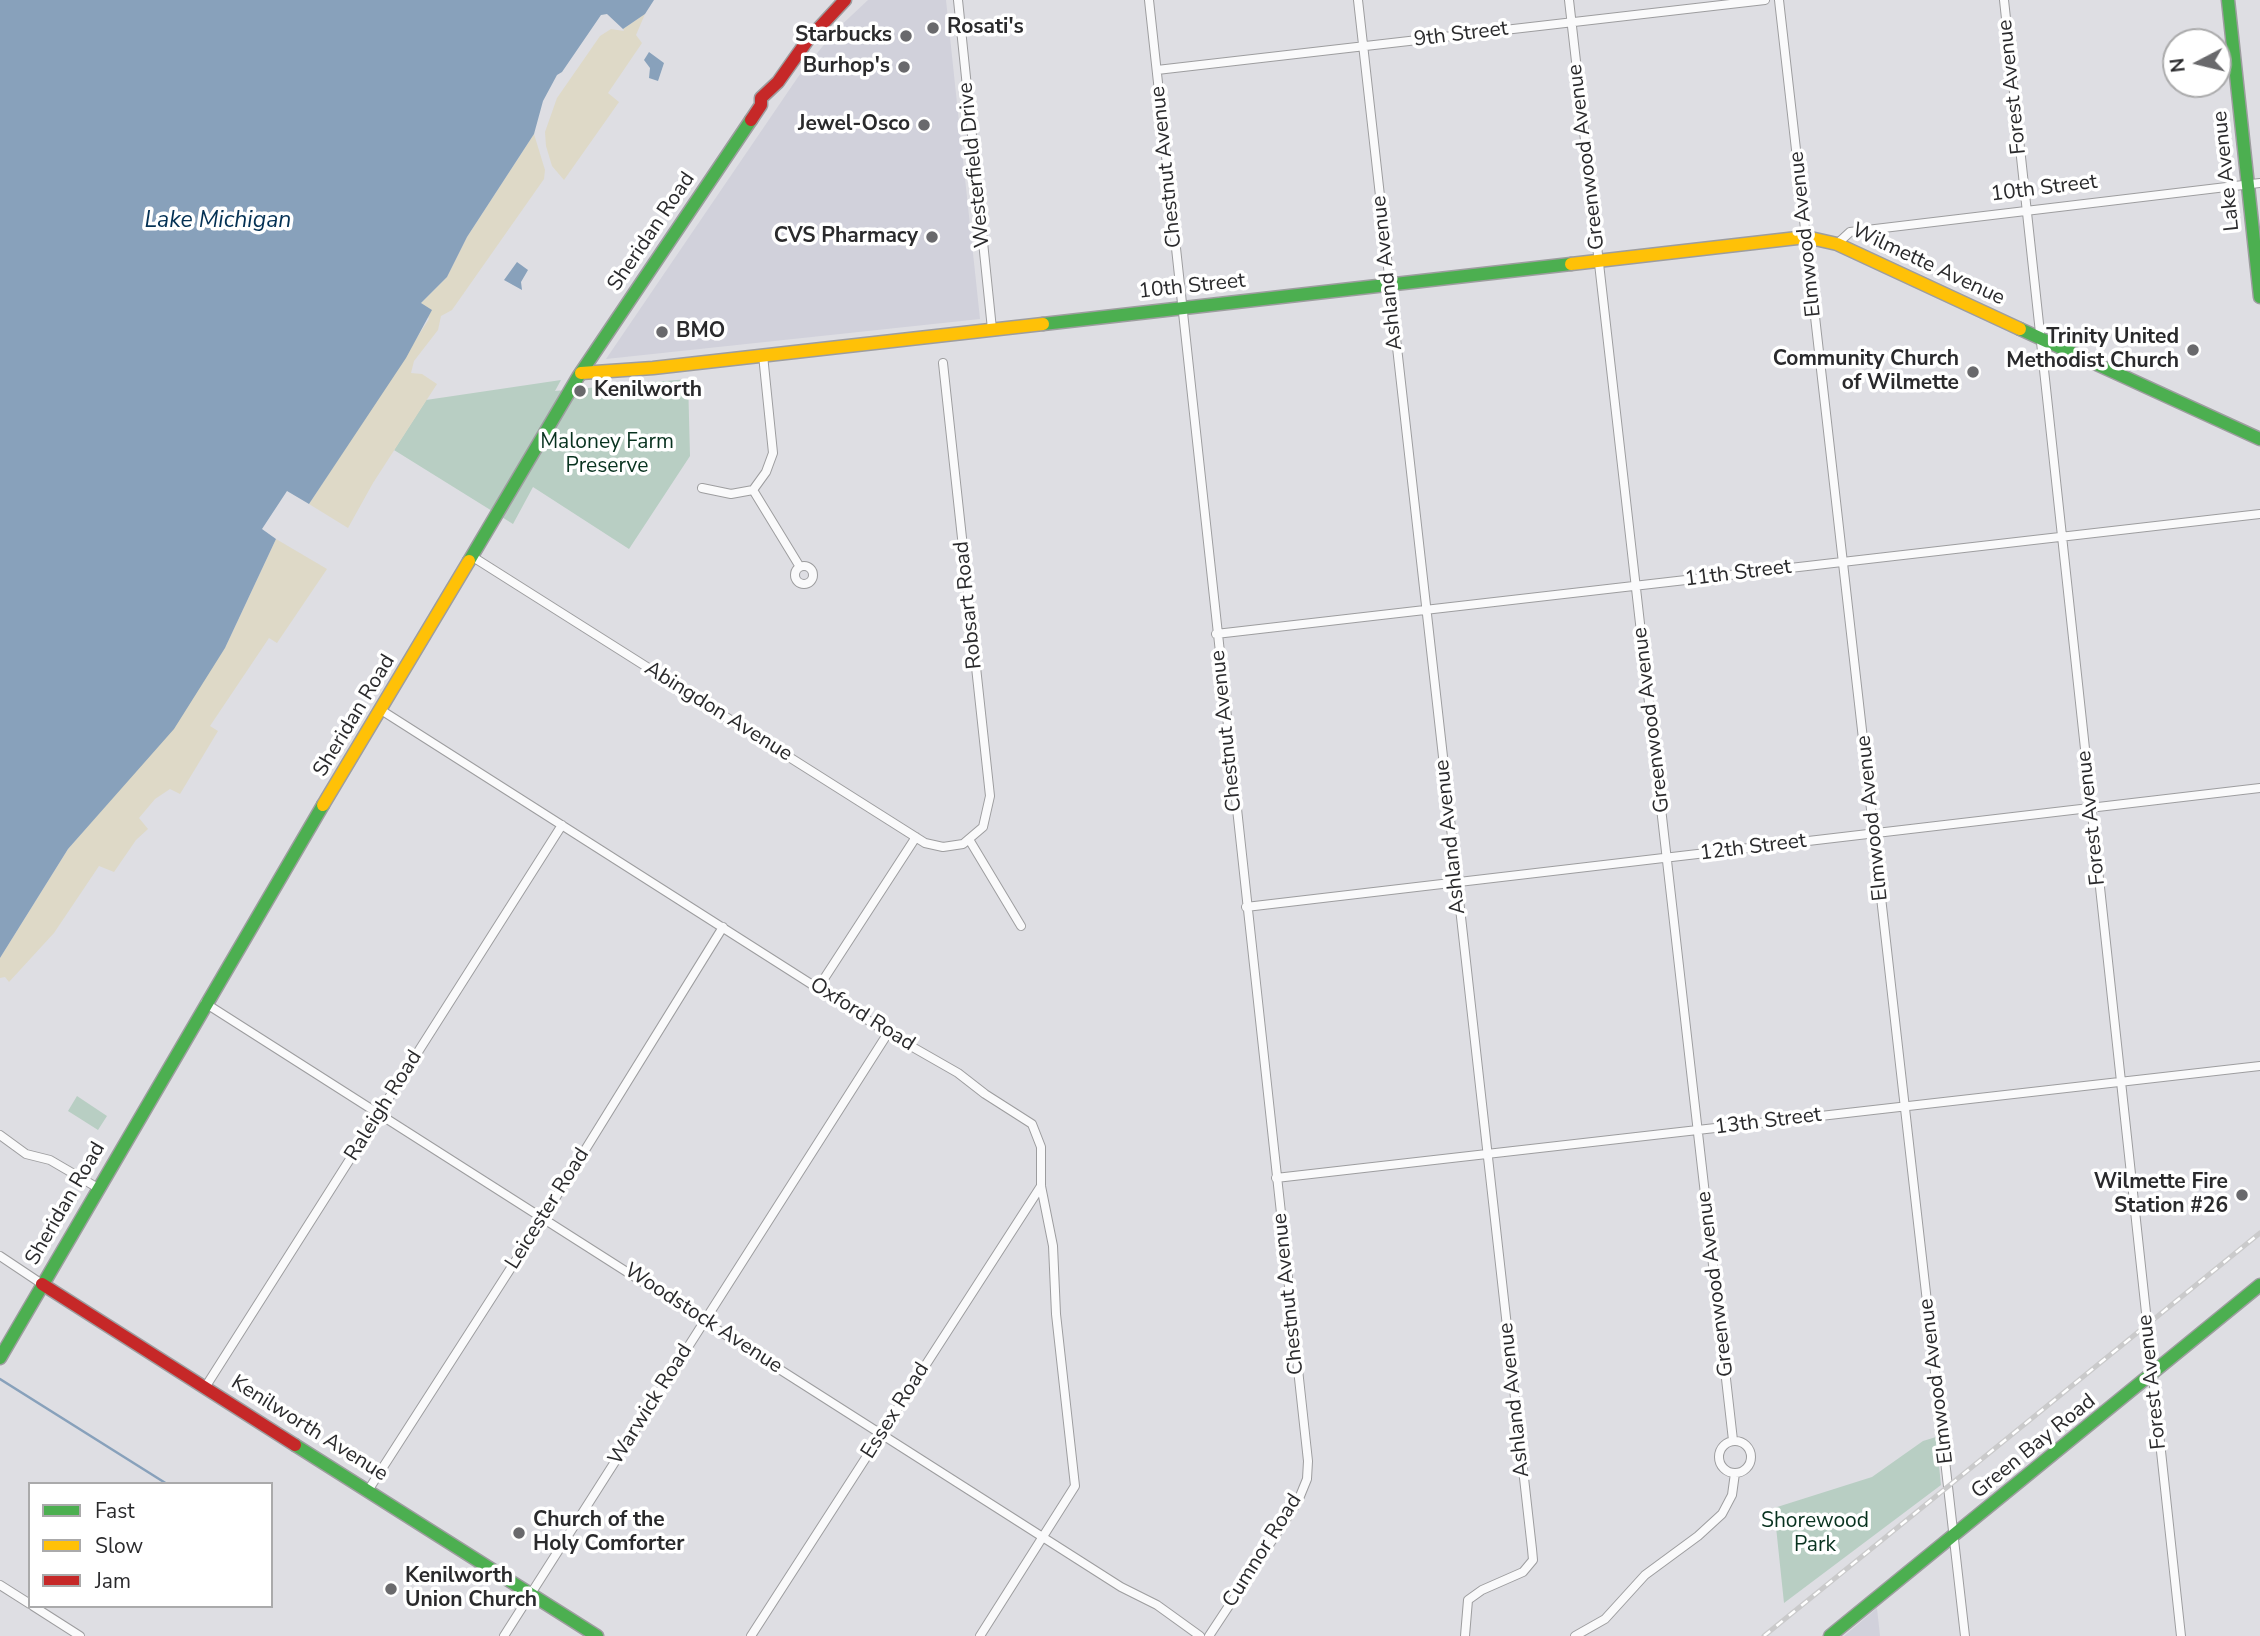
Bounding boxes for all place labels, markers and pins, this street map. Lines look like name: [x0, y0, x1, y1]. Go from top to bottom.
place label: Rosati's: [947, 15, 1024, 41]
marker: Rosati's: [925, 20, 941, 36]
place label: Starbucks: [795, 23, 892, 49]
marker: Starbucks: [898, 28, 914, 44]
place label: Burhop's: [803, 54, 890, 80]
marker: Burhop's: [896, 59, 912, 75]
place label: Jewel-Osco: [798, 112, 910, 138]
marker: Jewel-Osco: [916, 117, 932, 133]
place label: CVS Pharmacy: [774, 224, 918, 250]
marker: CVS Pharmacy: [924, 229, 940, 245]
place label: BMO: [676, 319, 725, 345]
marker: BMO: [654, 324, 670, 340]
place label: Trinity United Methodist Church: [2006, 325, 2179, 375]
marker: Trinity United Methodist Church: [2185, 342, 2201, 358]
place label: Community Church of Wilmette: [1773, 347, 1959, 397]
marker: Community Church of Wilmette: [1965, 364, 1981, 380]
place label: Kenilworth: [594, 378, 702, 404]
marker: Kenilworth: [572, 383, 588, 399]
place label: Wilmette Fire Station #26: [2094, 1170, 2228, 1220]
marker: Wilmette Fire Station #26: [2234, 1187, 2250, 1203]
place label: Church of the Holy Comforter: [533, 1508, 684, 1558]
marker: Church of the Holy Comforter: [511, 1525, 527, 1541]
place label: Kenilworth Union Church: [405, 1564, 537, 1614]
marker: Kenilworth Union Church: [383, 1581, 399, 1597]

